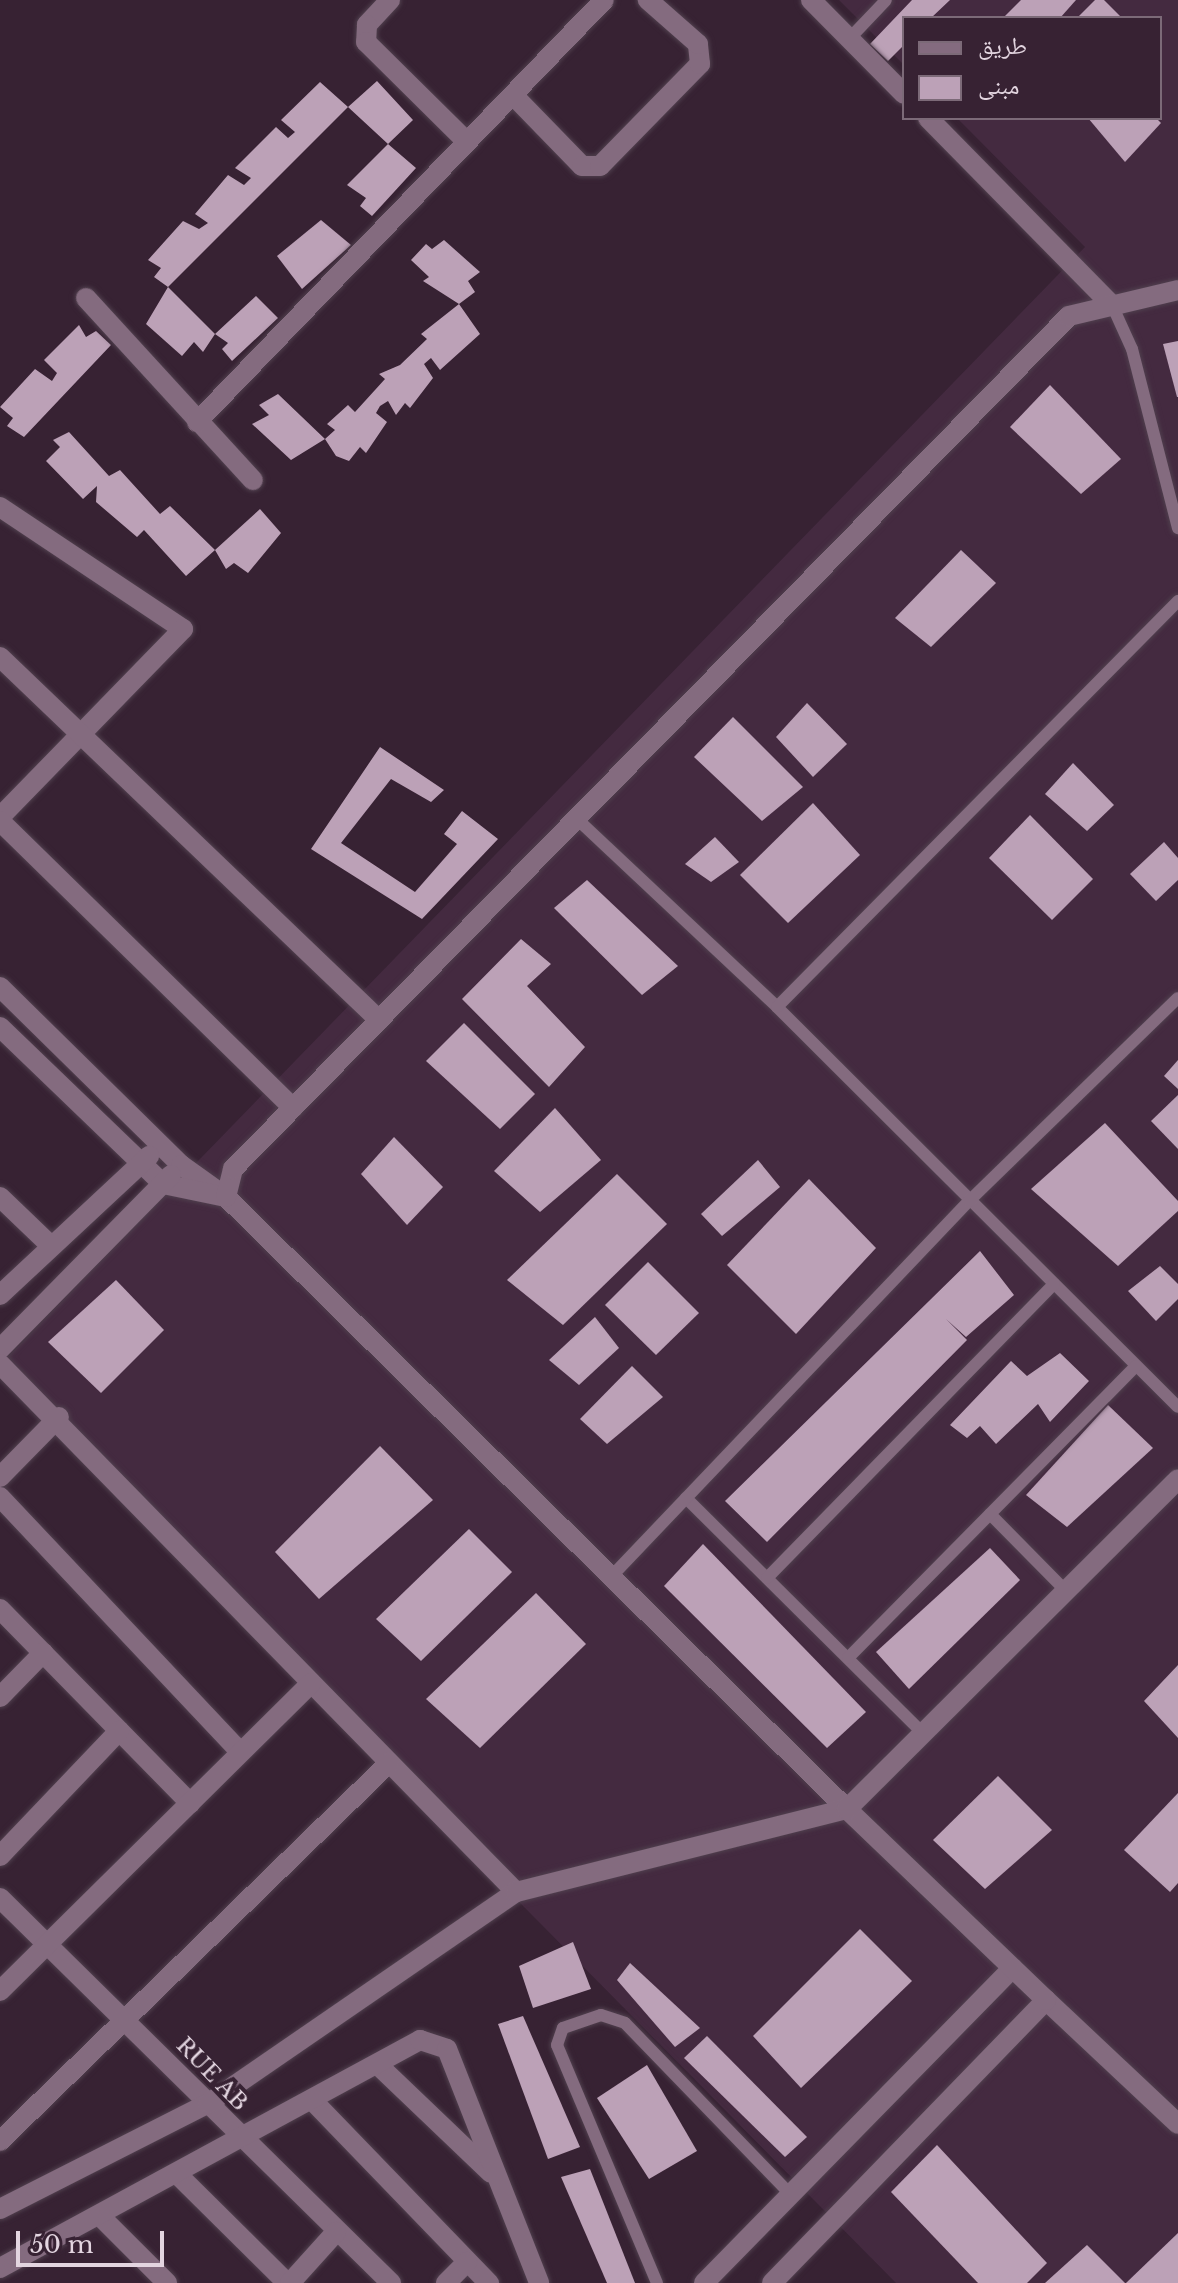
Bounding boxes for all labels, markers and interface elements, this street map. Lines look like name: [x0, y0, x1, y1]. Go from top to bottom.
legend: [902, 16, 1162, 120]
text: طريق: [978, 31, 1027, 60]
text: مبنى: [978, 71, 1019, 100]
street label: RUE AB: [171, 2032, 253, 2116]
scale bar: [20, 2215, 168, 2265]
text: 50 m: [30, 2230, 93, 2259]

